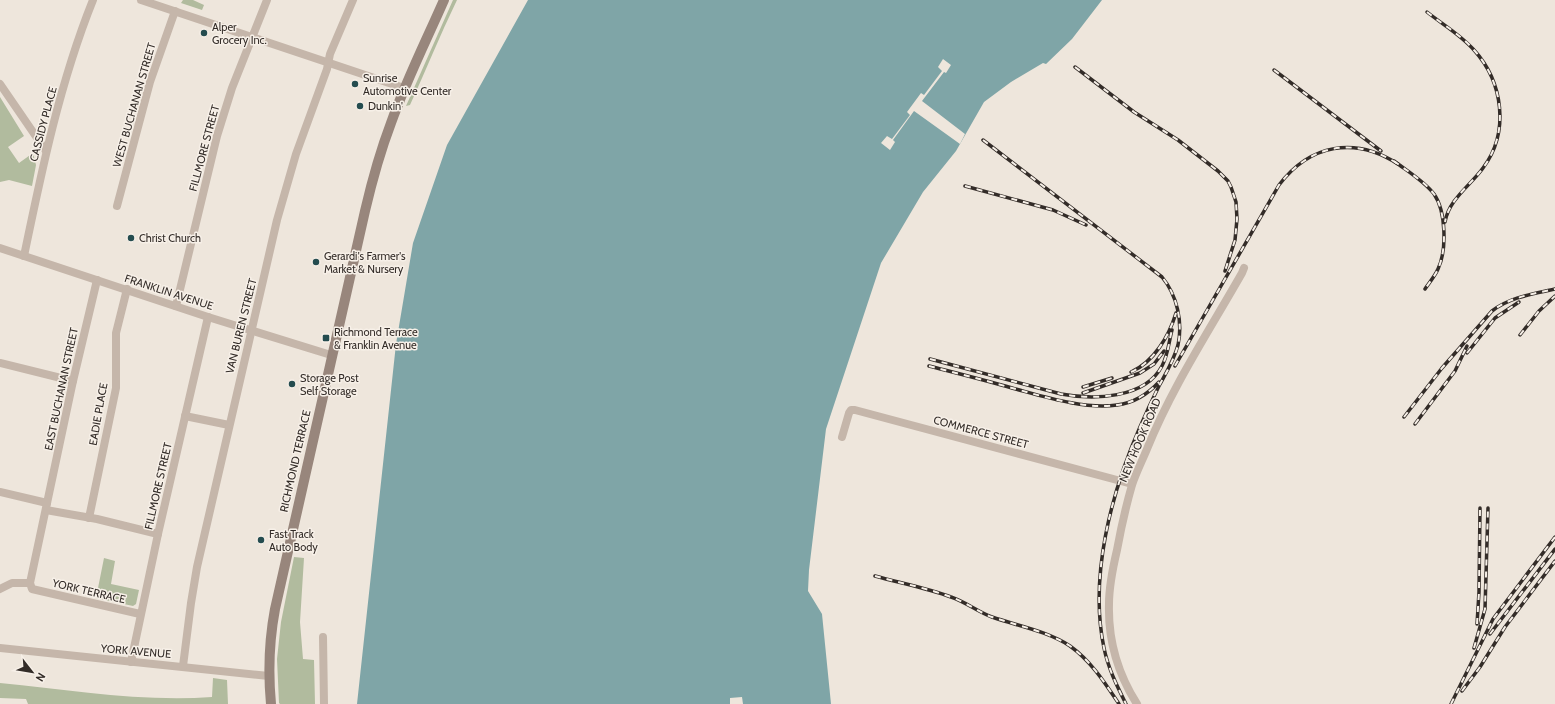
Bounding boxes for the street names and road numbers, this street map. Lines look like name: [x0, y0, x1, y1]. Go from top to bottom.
street label: WEST BUCHANAN STREET: [110, 41, 159, 169]
street label: CASSIDY PLACE: [26, 85, 60, 163]
street label: FILLMORE STREET: [186, 103, 222, 193]
street label: FRANKLIN AVENUE: [123, 271, 215, 313]
street label: VAN BUREN STREET: [222, 277, 260, 375]
street label: EAST BUCHANAN STREET: [41, 326, 81, 452]
street label: EADIE PLACE: [86, 381, 110, 447]
street label: NEW HOOK ROAD: [1116, 396, 1164, 484]
street label: RICHMOND TERRACE: [276, 409, 314, 513]
street label: COMMERCE STREET: [932, 413, 1030, 451]
street label: FILLMORE STREET: [141, 441, 175, 531]
street label: YORK TERRACE: [50, 576, 127, 606]
street label: YORK AVENUE: [99, 641, 172, 661]

